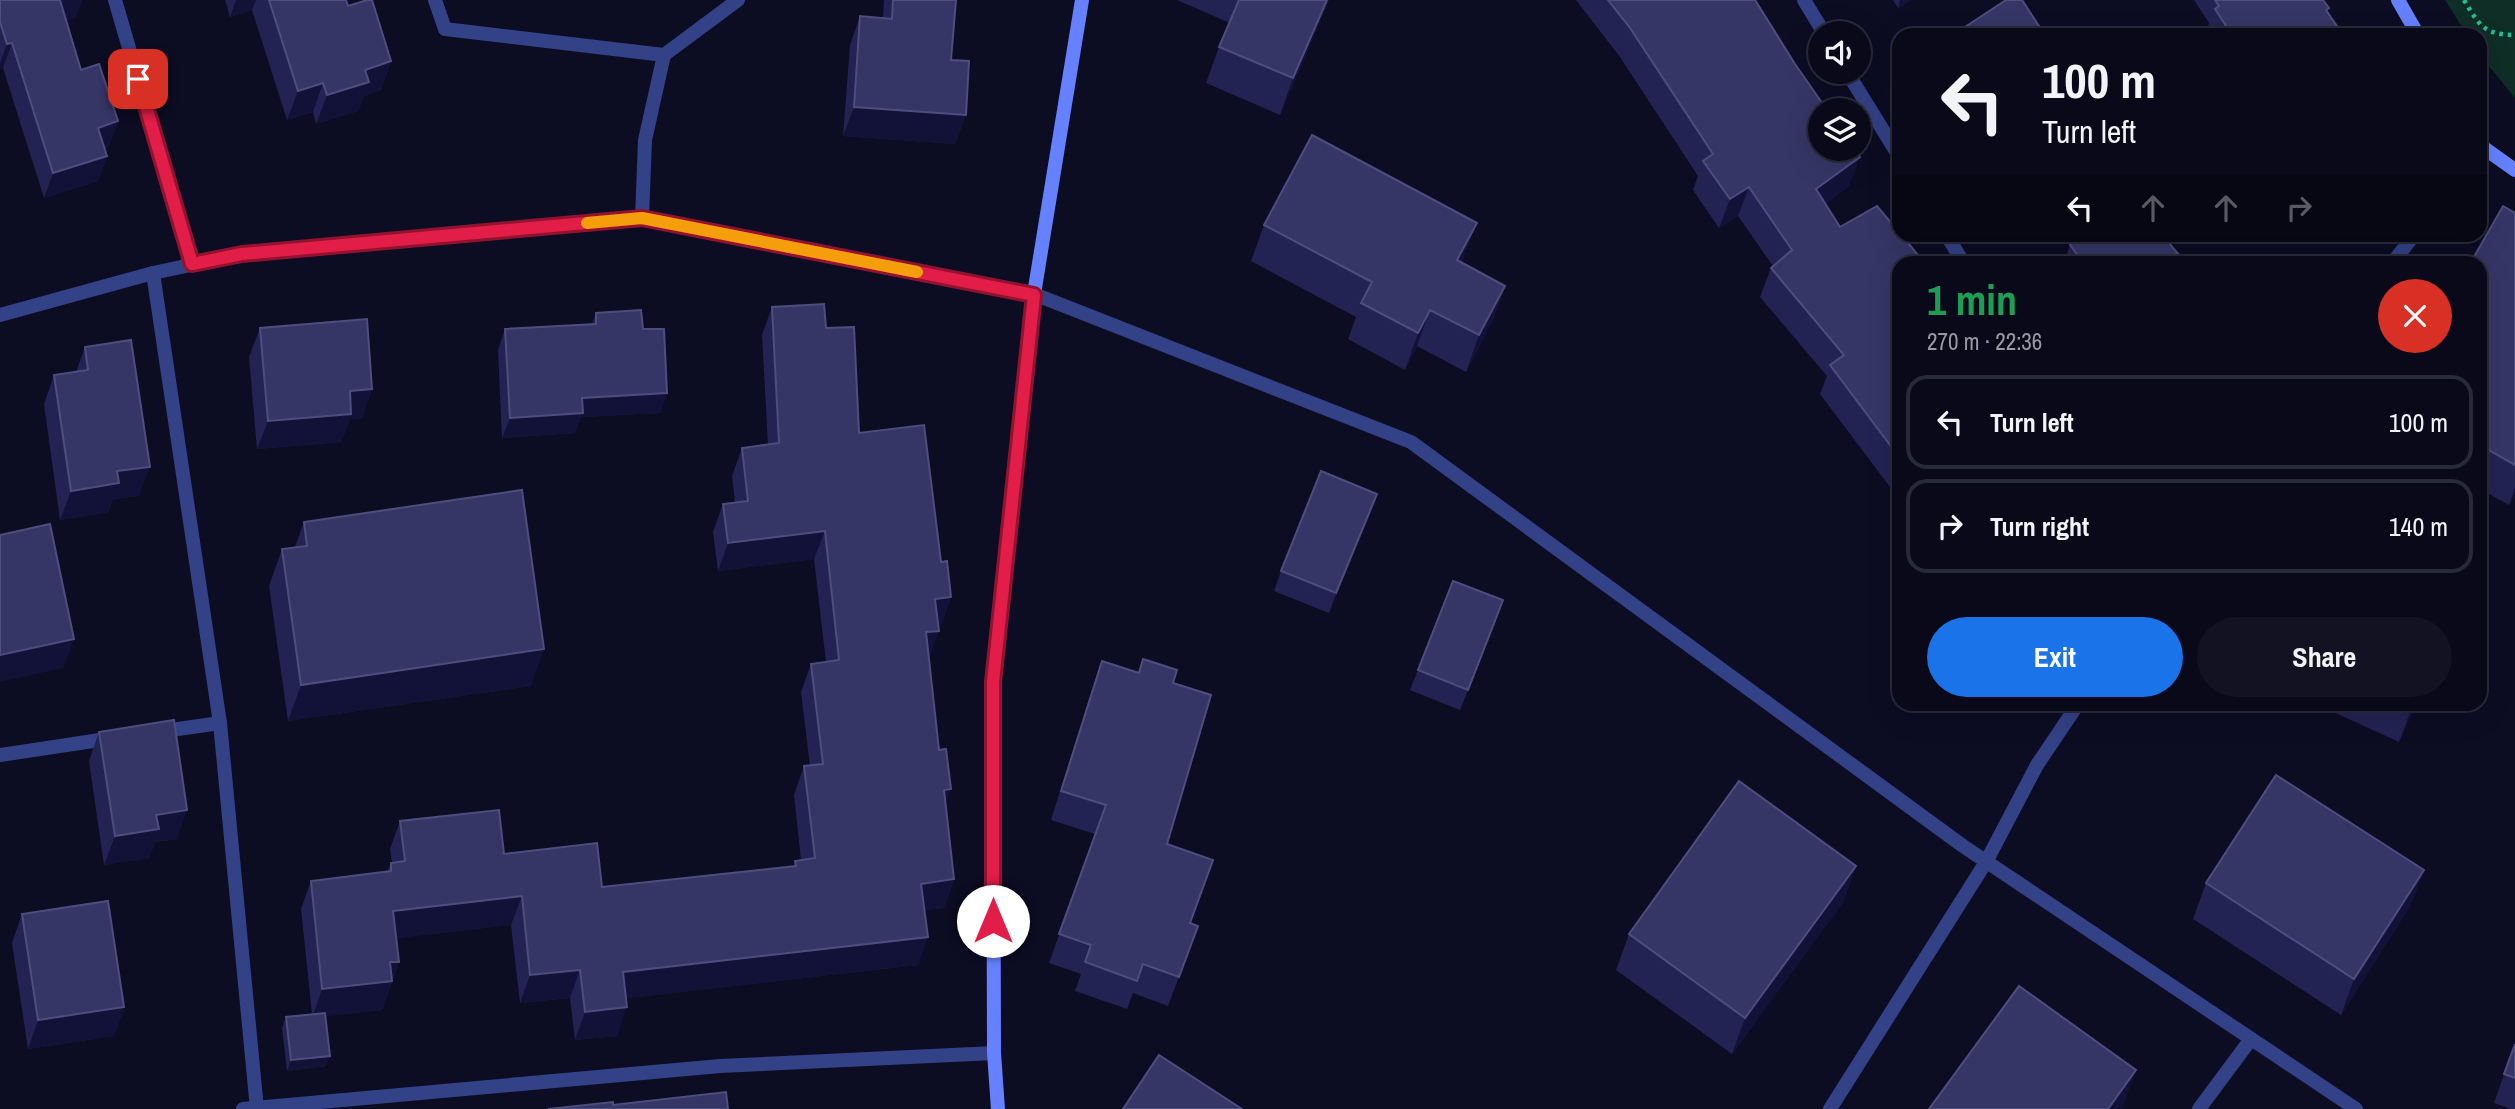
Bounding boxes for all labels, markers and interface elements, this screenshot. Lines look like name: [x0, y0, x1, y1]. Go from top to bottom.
map controls: [1808, 21, 1871, 161]
button: sound: [1808, 21, 1871, 84]
text: 100 m: [2042, 47, 2156, 113]
pin: [108, 49, 168, 109]
icon: left: [1927, 56, 2018, 147]
icon: arrive: [119, 60, 157, 98]
button: layers: [1808, 98, 1871, 161]
text: Turn left: [2042, 110, 2136, 153]
icon: left: [2061, 189, 2099, 227]
icon: ahead: [2134, 189, 2172, 227]
icon: ahead: [2207, 189, 2245, 227]
icon: right: [2280, 189, 2318, 227]
text: 1 min: [1927, 272, 2017, 328]
button: close: [2378, 279, 2452, 353]
text: 270 m · 22:36: [1927, 326, 2042, 357]
icon: left: [1931, 403, 1969, 441]
text: Turn left: [1990, 405, 2074, 440]
text: 100 m: [2389, 405, 2448, 440]
icon: right: [1931, 507, 1969, 545]
text: Turn right: [1990, 509, 2089, 544]
text: 140 m: [2389, 509, 2448, 544]
button: Exit: [1927, 617, 2183, 697]
button: Share: [2197, 617, 2452, 697]
position arrow: [956, 884, 1030, 958]

